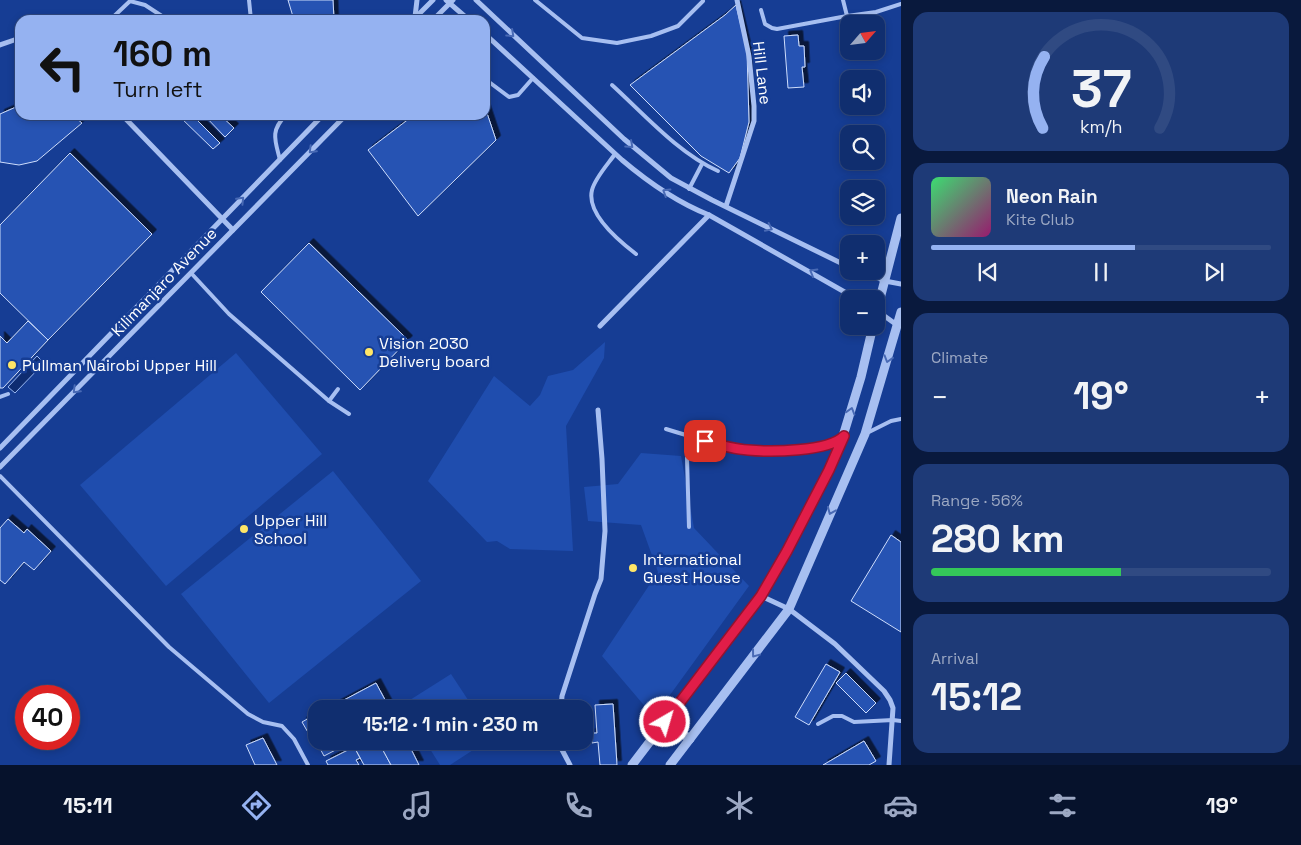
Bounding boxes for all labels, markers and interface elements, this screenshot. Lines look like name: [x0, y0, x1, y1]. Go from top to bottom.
north arrow: [840, 15, 885, 60]
map controls: [840, 15, 885, 335]
one-way arrow: [506, 28, 515, 37]
text: 160 m: [113, 32, 212, 76]
icon: left: [30, 35, 95, 100]
street label: Hill Lane: [748, 40, 776, 106]
text: 37: [1071, 56, 1131, 122]
button: sound: [840, 70, 885, 115]
text: Turn left: [113, 75, 203, 103]
text: km/h: [1080, 115, 1122, 138]
button: search: [840, 125, 885, 170]
one-way arrow: [624, 139, 633, 148]
one-way arrow: [309, 144, 318, 153]
button: layers: [840, 180, 885, 225]
text: Neon Rain: [1006, 184, 1098, 209]
one-way arrow: [662, 189, 671, 199]
one-way arrow: [236, 196, 245, 205]
text: Kite Club: [1006, 209, 1075, 230]
one-way arrow: [764, 222, 773, 232]
street label: Kilimanjaro Avenue: [107, 223, 221, 341]
button: +: [840, 235, 885, 280]
icon: previous: [974, 258, 1002, 286]
icon: pause: [1087, 258, 1115, 286]
icon: next: [1200, 258, 1228, 286]
one-way arrow: [809, 269, 818, 279]
button: −: [840, 290, 885, 335]
place label: Vision 2030 Delivery board: [379, 333, 490, 372]
marker: Vision 2030 Delivery board: [363, 346, 375, 358]
text: Climate: [931, 347, 988, 368]
one-way arrow: [883, 354, 893, 363]
place label: Pullman Nairobi Upper Hill: [22, 355, 217, 376]
marker: Pullman Nairobi Upper Hill: [6, 359, 18, 371]
text: 19°: [1073, 372, 1129, 420]
text: −: [931, 379, 948, 415]
text: +: [1254, 379, 1271, 415]
one-way arrow: [73, 385, 82, 394]
one-way arrow: [846, 407, 856, 416]
pin: [684, 420, 726, 462]
icon: arrive: [691, 427, 719, 455]
text: Range · 56%: [931, 490, 1023, 511]
one-way arrow: [827, 506, 838, 515]
place label: Upper Hill School: [254, 510, 327, 549]
text: 280 km: [931, 515, 1065, 563]
marker: Upper Hill School: [238, 523, 250, 535]
place label: International Guest House: [643, 549, 742, 588]
marker: International Guest House: [627, 562, 639, 574]
one-way arrow: [752, 648, 761, 658]
text: Arrival: [931, 648, 979, 669]
text: 15:12: [931, 673, 1022, 721]
speed limit sign: 40: [15, 685, 80, 750]
position arrow: [638, 695, 690, 747]
text: 15:12 · 1 min · 230 m: [363, 712, 538, 737]
icon: directions: [239, 788, 274, 823]
icon: music: [400, 788, 435, 823]
icon: phone: [561, 788, 596, 823]
icon: climate: [722, 788, 757, 823]
icon: car: [883, 788, 918, 823]
icon: filters: [1045, 788, 1080, 823]
text: 15:11: [63, 791, 113, 819]
text: 19°: [1206, 791, 1238, 819]

